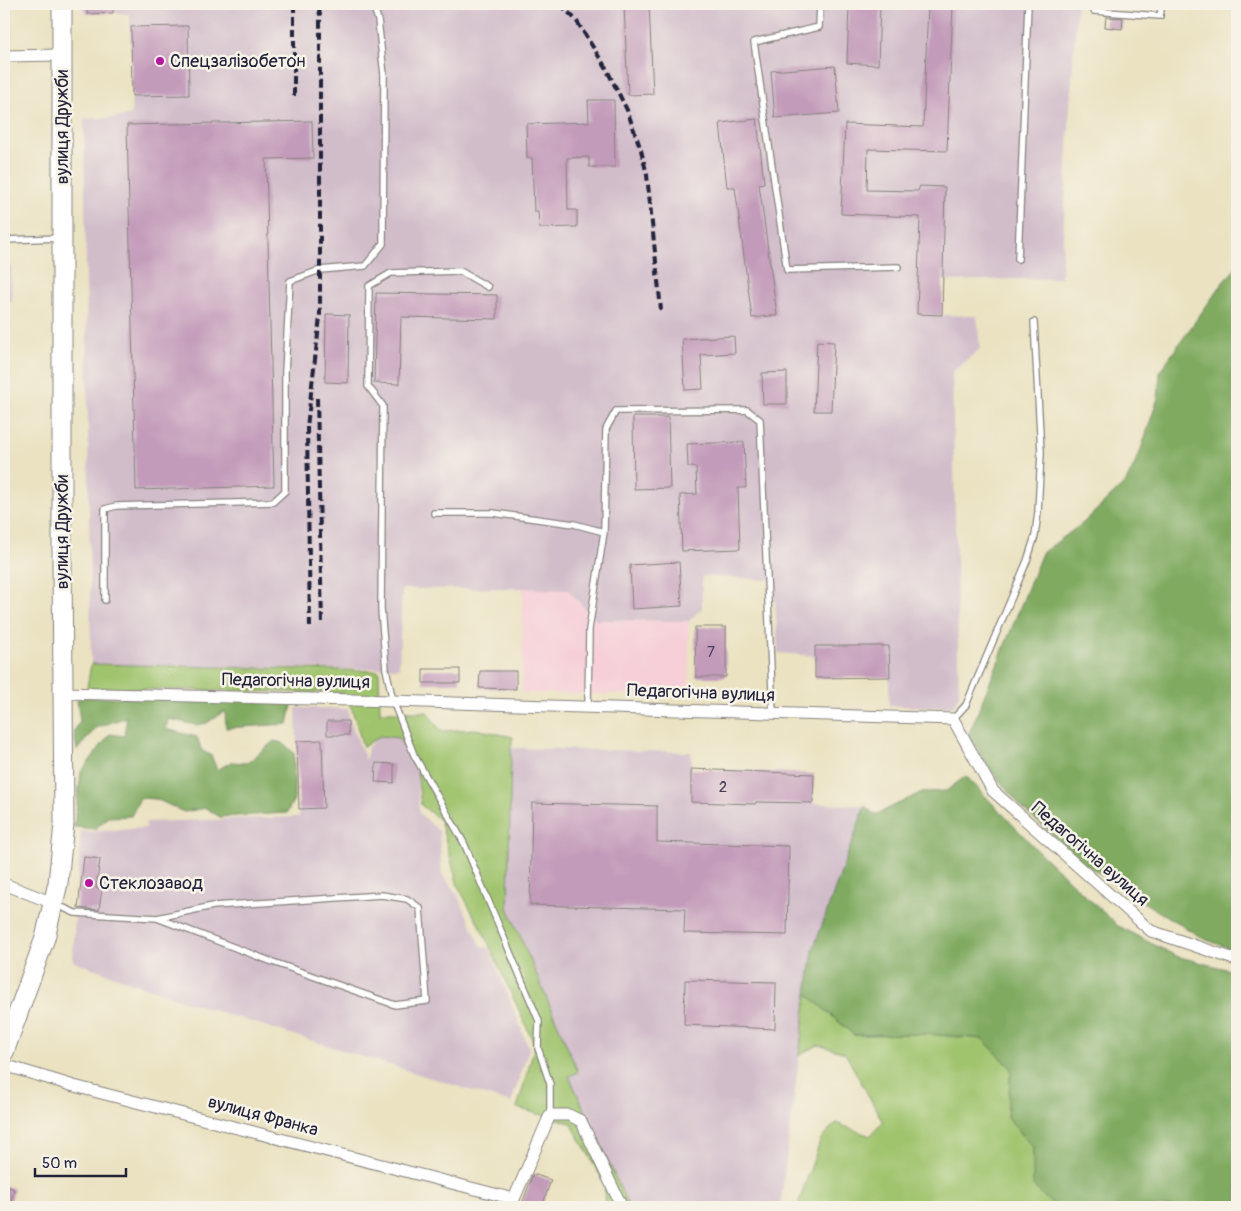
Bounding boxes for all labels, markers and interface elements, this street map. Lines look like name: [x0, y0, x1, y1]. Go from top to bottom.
place label: Спецзалізобетон: [170, 50, 305, 73]
marker: Спецзалізобетон: [154, 55, 166, 67]
street label: вулиця Дружби: [51, 70, 74, 184]
street label: вулиця Дружби: [51, 475, 74, 589]
house number: 7: [707, 643, 715, 662]
street label: Педагогічна вулиця: [222, 668, 370, 694]
street label: Педагогічна вулиця: [627, 679, 775, 707]
house number: 2: [719, 778, 727, 797]
street label: Педагогічна вулиця: [1027, 797, 1153, 911]
place label: Стеклозавод: [99, 872, 203, 895]
marker: Стеклозавод: [83, 877, 95, 889]
street label: вулиця Франка: [205, 1090, 321, 1142]
scale bar: [35, 1146, 126, 1178]
text: 50 m: [42, 1154, 77, 1173]

